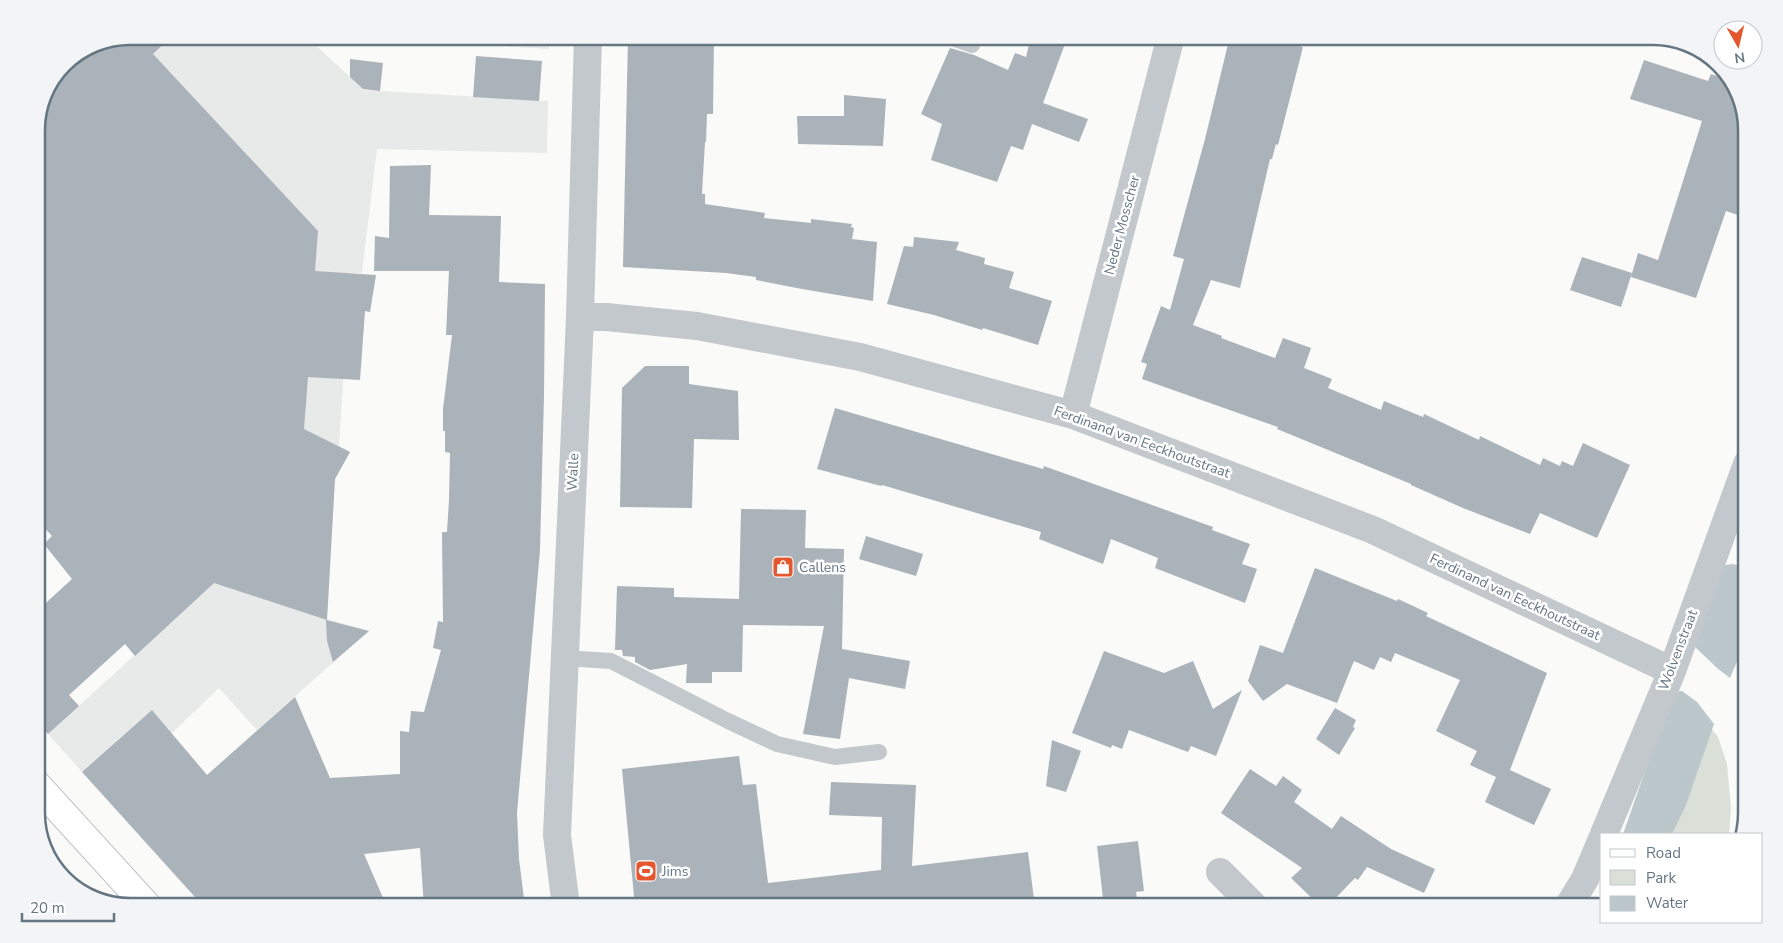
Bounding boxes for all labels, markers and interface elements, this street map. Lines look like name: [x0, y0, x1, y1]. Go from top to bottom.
north arrow: [1713, 20, 1763, 70]
text: N: [1733, 47, 1746, 68]
street label: Neder Mosscher: [1100, 173, 1144, 277]
street label: Ferdinand van Eeckhoutstraat: [1051, 401, 1233, 483]
street label: Walle: [563, 453, 583, 491]
street label: Ferdinand van Eeckhoutstraat: [1427, 549, 1603, 645]
shop icon: Callens: [771, 555, 795, 579]
place label: Callens: [799, 558, 846, 577]
street label: Wolvenstraat: [1654, 607, 1702, 693]
legend: [1600, 833, 1763, 923]
text: Road: [1646, 843, 1681, 863]
sports icon: Jims: [634, 859, 658, 883]
place label: Jims: [661, 862, 689, 881]
text: Park: [1646, 868, 1676, 888]
scale bar: [22, 890, 115, 922]
text: Water: [1646, 893, 1689, 913]
text: 20 m: [30, 898, 65, 918]

